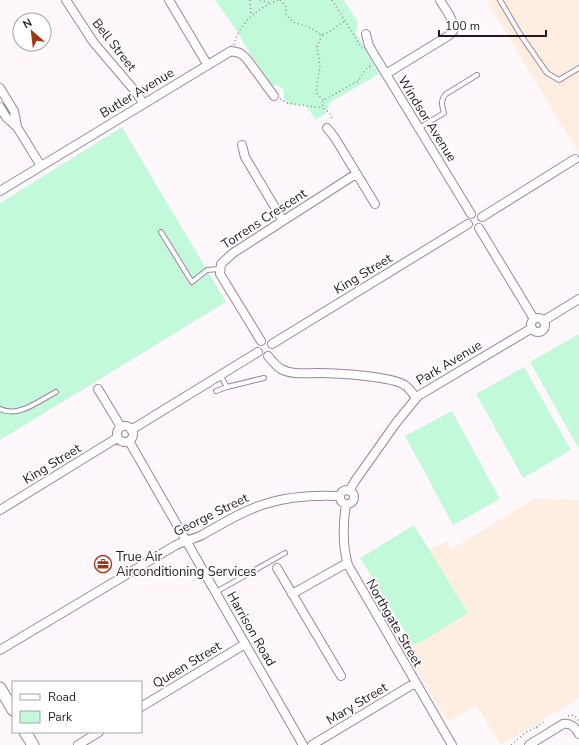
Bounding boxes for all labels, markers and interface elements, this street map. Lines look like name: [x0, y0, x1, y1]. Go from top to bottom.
north arrow: [12, 12, 52, 52]
scale bar: [439, 12, 546, 38]
text: N: [20, 15, 35, 32]
street label: Bell Street: [88, 15, 141, 75]
text: 100 m: [445, 18, 480, 34]
street label: Butler Avenue: [97, 64, 178, 122]
street label: Windsor Avenue: [393, 73, 461, 165]
street label: Torrens Crescent: [218, 184, 311, 253]
street label: King Street: [331, 249, 396, 298]
street label: Park Avenue: [413, 336, 485, 390]
street label: King Street: [20, 439, 85, 488]
street label: George Street: [170, 489, 252, 541]
place label: True Air Airconditioning Services: [116, 548, 256, 581]
office icon: True Air Airconditioning Services: [93, 554, 113, 574]
street label: Northgate Street: [362, 576, 427, 671]
street label: Harrison Road: [222, 588, 280, 670]
street label: Queen Street: [149, 637, 225, 693]
street label: Mary Street: [323, 678, 391, 729]
legend: [12, 681, 142, 733]
text: Road: [48, 689, 76, 705]
text: Park: [48, 709, 73, 725]

